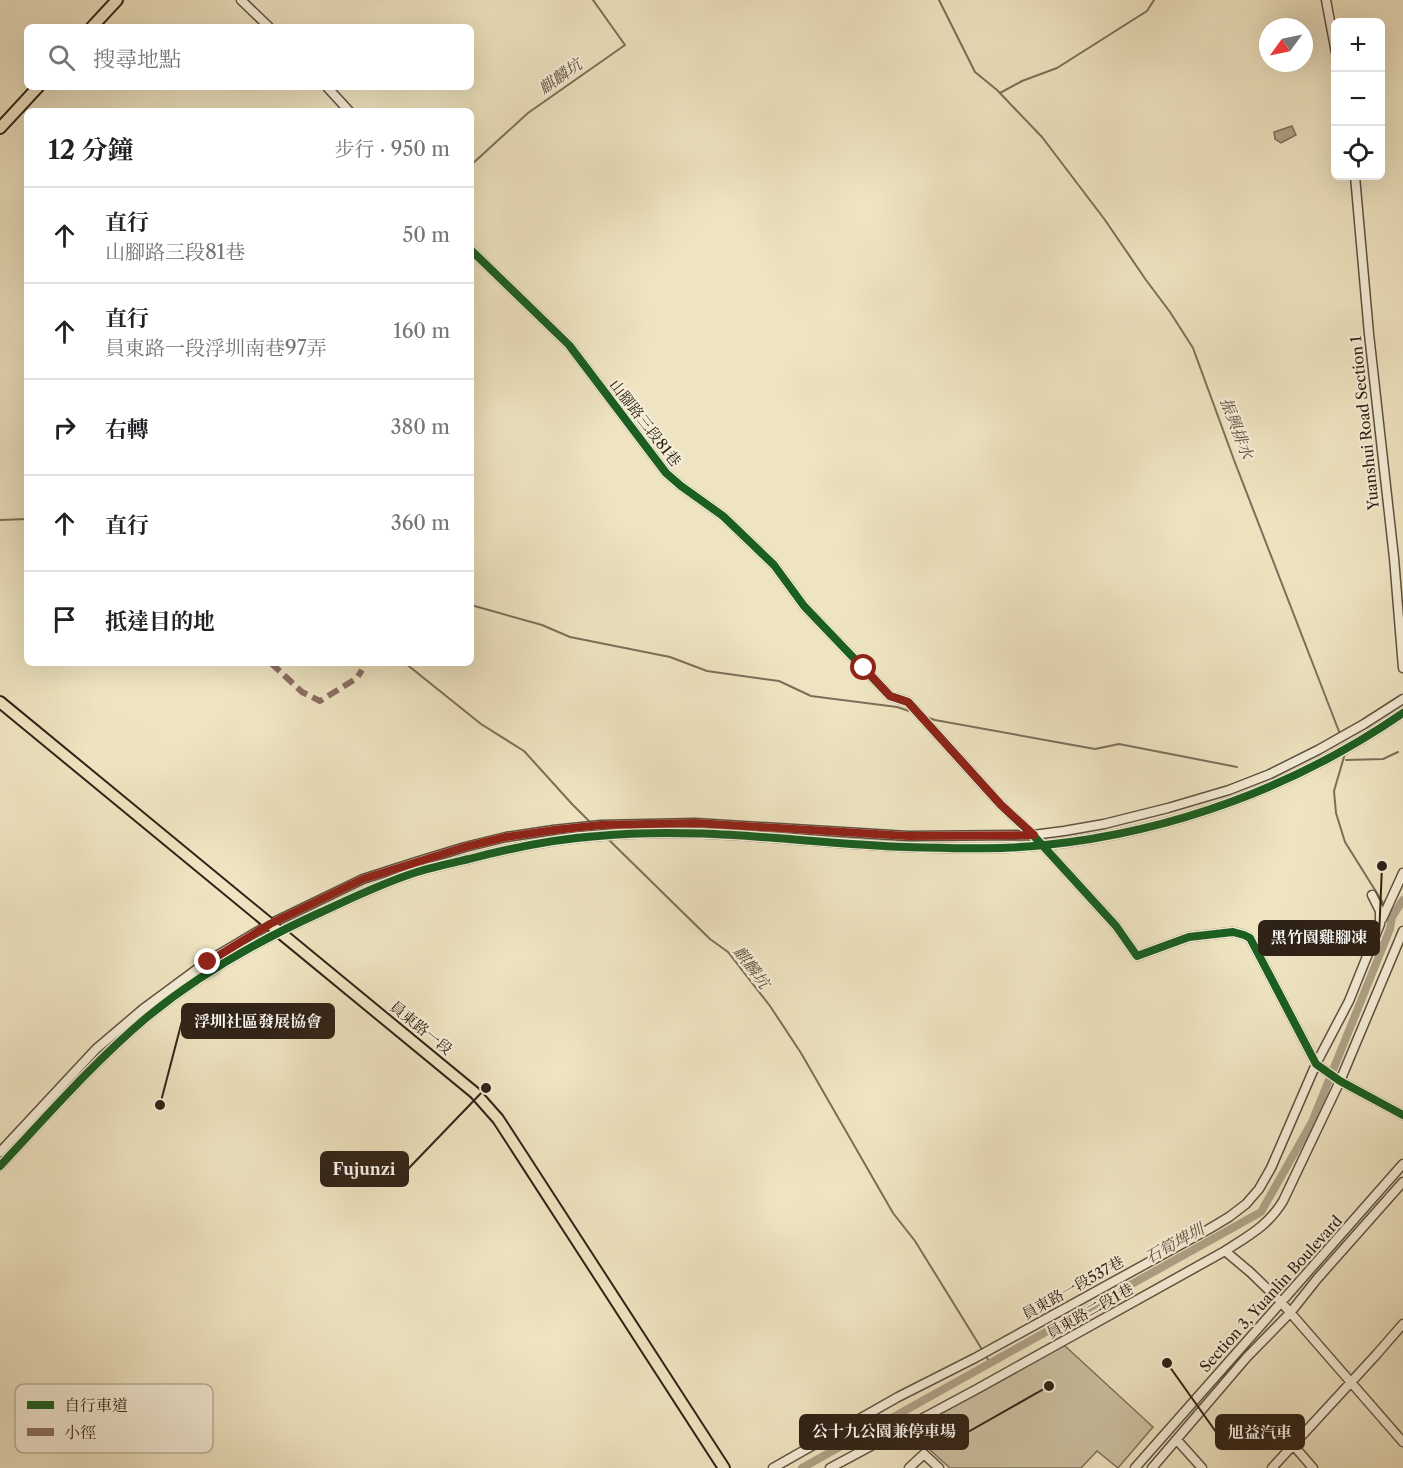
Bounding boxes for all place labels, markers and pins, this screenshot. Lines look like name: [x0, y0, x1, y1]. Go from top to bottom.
callout: 黑竹園雞腳凍: [1259, 921, 1379, 955]
callout: 浮圳社區發展協會: [182, 1004, 334, 1038]
callout: Fujunzi: [321, 1152, 408, 1186]
callout: 公十九公園兼停車場: [800, 1415, 968, 1449]
callout: 旭益汽車: [1216, 1415, 1304, 1449]

